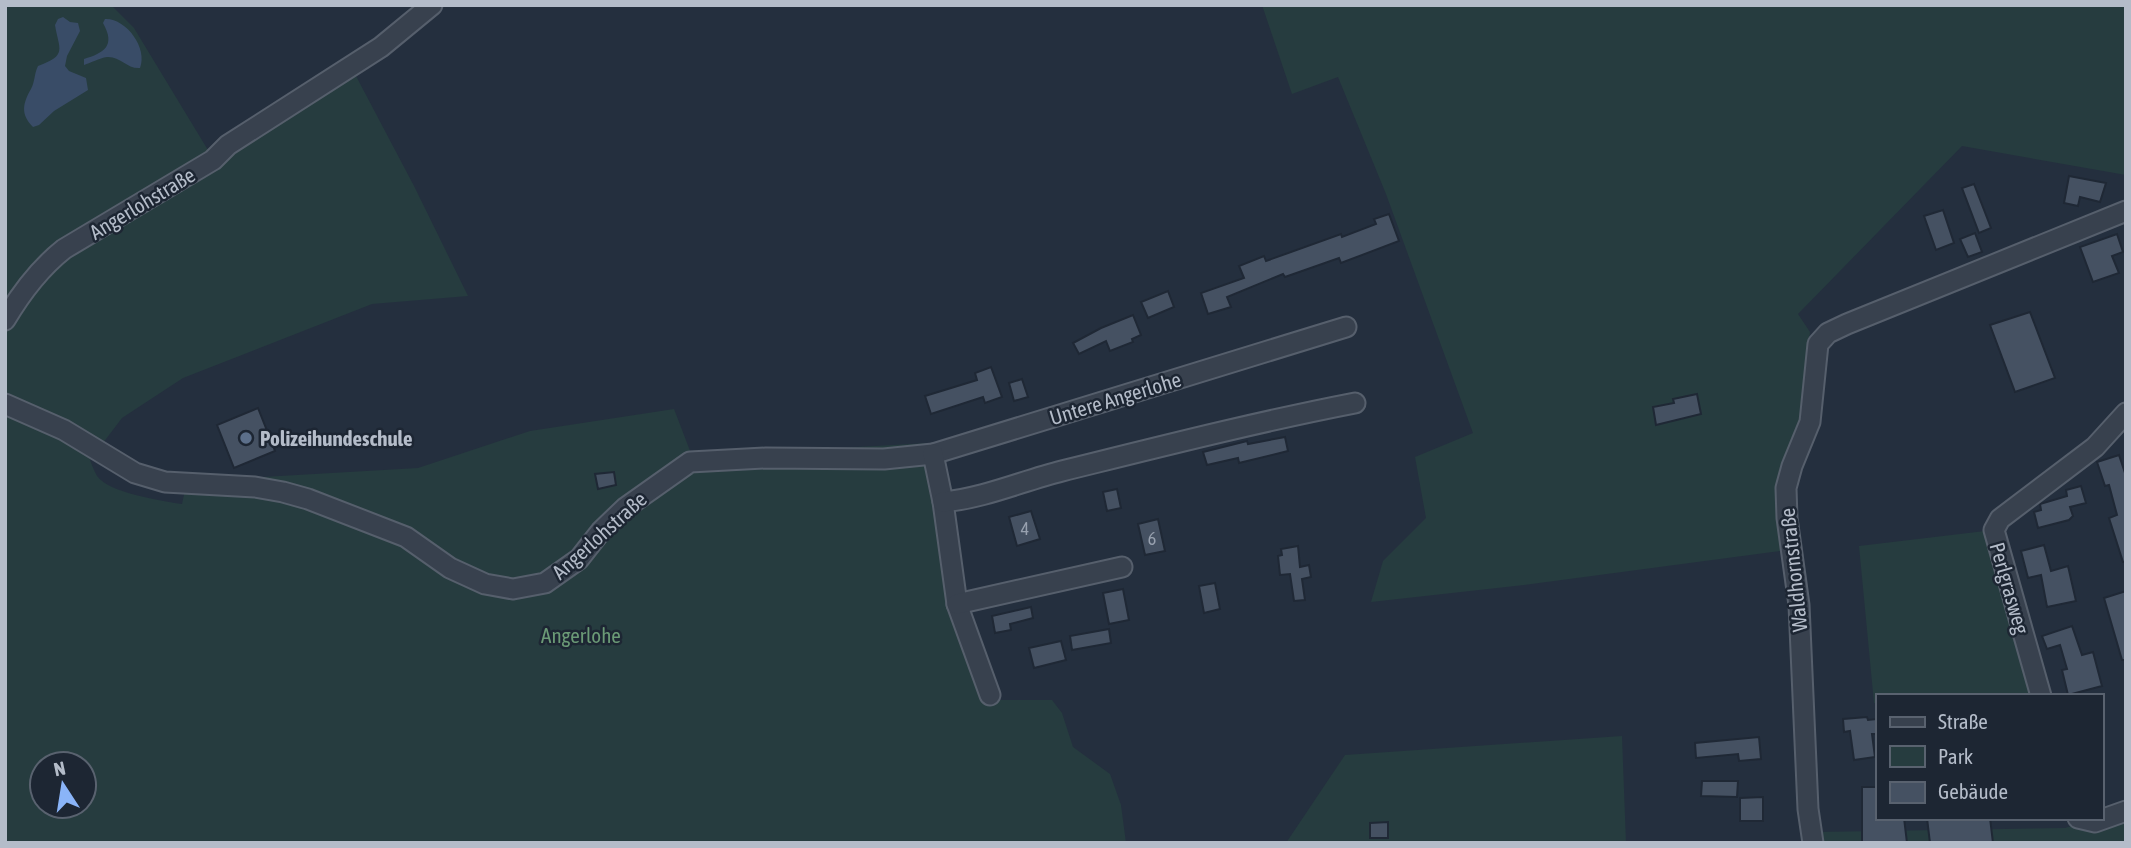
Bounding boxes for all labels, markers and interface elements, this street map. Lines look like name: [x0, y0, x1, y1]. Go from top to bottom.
street label: Angerlohstraße: [85, 162, 199, 244]
street label: Untere Angerlohe: [1046, 367, 1184, 429]
place label: Polizeihundeschule: [260, 426, 412, 450]
marker: Polizeihundeschule: [238, 430, 254, 446]
street label: Angerlohstraße: [547, 486, 651, 584]
street label: Waldhornstraße: [1775, 507, 1811, 633]
house number: 4: [1021, 518, 1029, 539]
house number: 6: [1148, 528, 1156, 549]
street label: Perlgrasweg: [1986, 540, 2034, 636]
park label: Angerlohe: [541, 623, 621, 647]
legend: [1876, 694, 2103, 820]
text: Straße: [1938, 709, 1988, 733]
text: Park: [1938, 744, 1973, 768]
north arrow: [28, 750, 98, 820]
text: N: [52, 756, 67, 780]
text: Gebäude: [1938, 779, 2008, 803]

